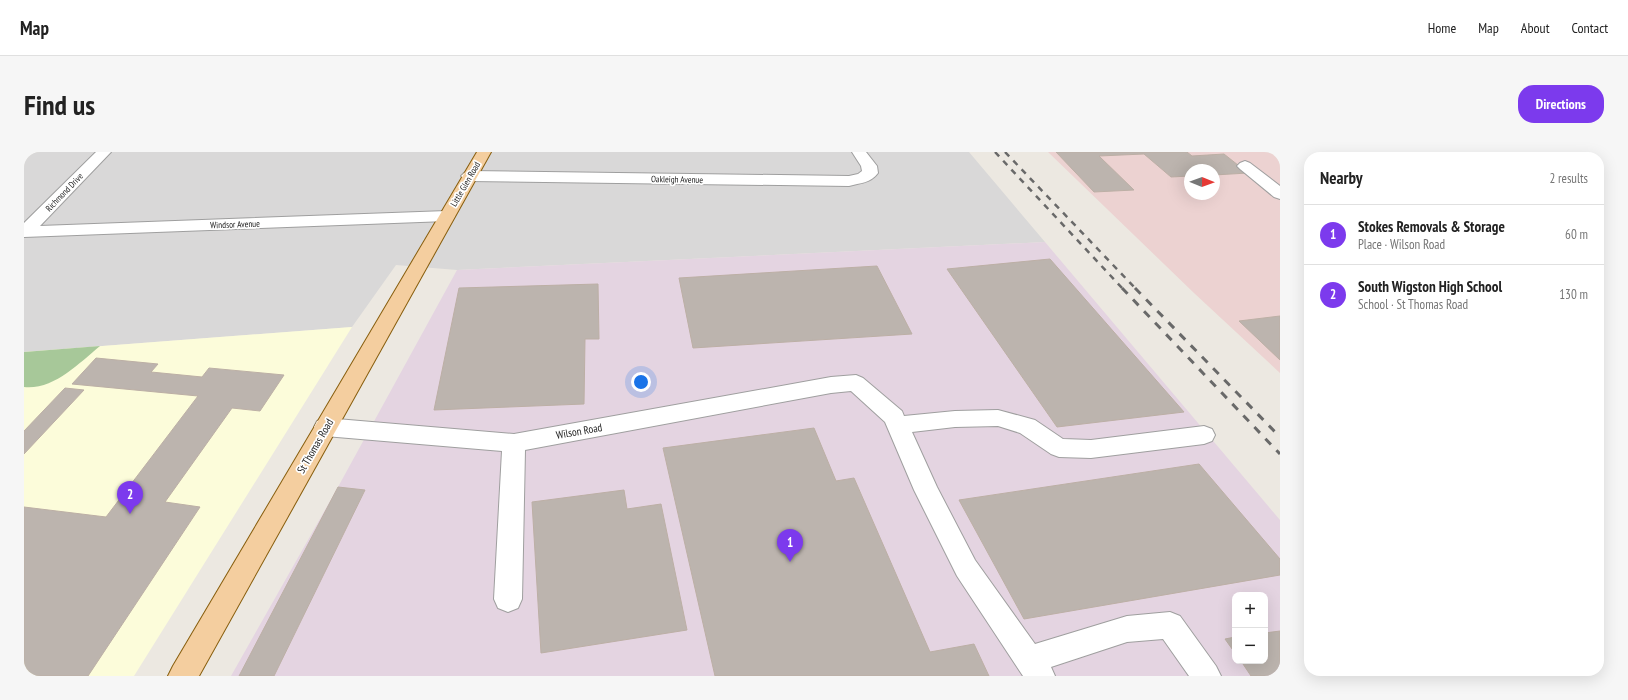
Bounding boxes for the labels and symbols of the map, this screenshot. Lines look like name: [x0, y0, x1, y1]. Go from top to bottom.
street label: Little Glen Road: [448, 160, 482, 208]
north arrow: [1184, 164, 1220, 200]
street label: Richmond Drive: [43, 170, 85, 214]
street label: Oakleigh Avenue: [651, 173, 703, 185]
street label: Windsor Avenue: [210, 218, 260, 230]
your location: [631, 372, 651, 392]
street label: St Thomas Road: [294, 416, 336, 476]
street label: Wilson Road: [555, 420, 603, 442]
pin: 2: [117, 481, 143, 514]
pin: 1: [777, 529, 803, 562]

